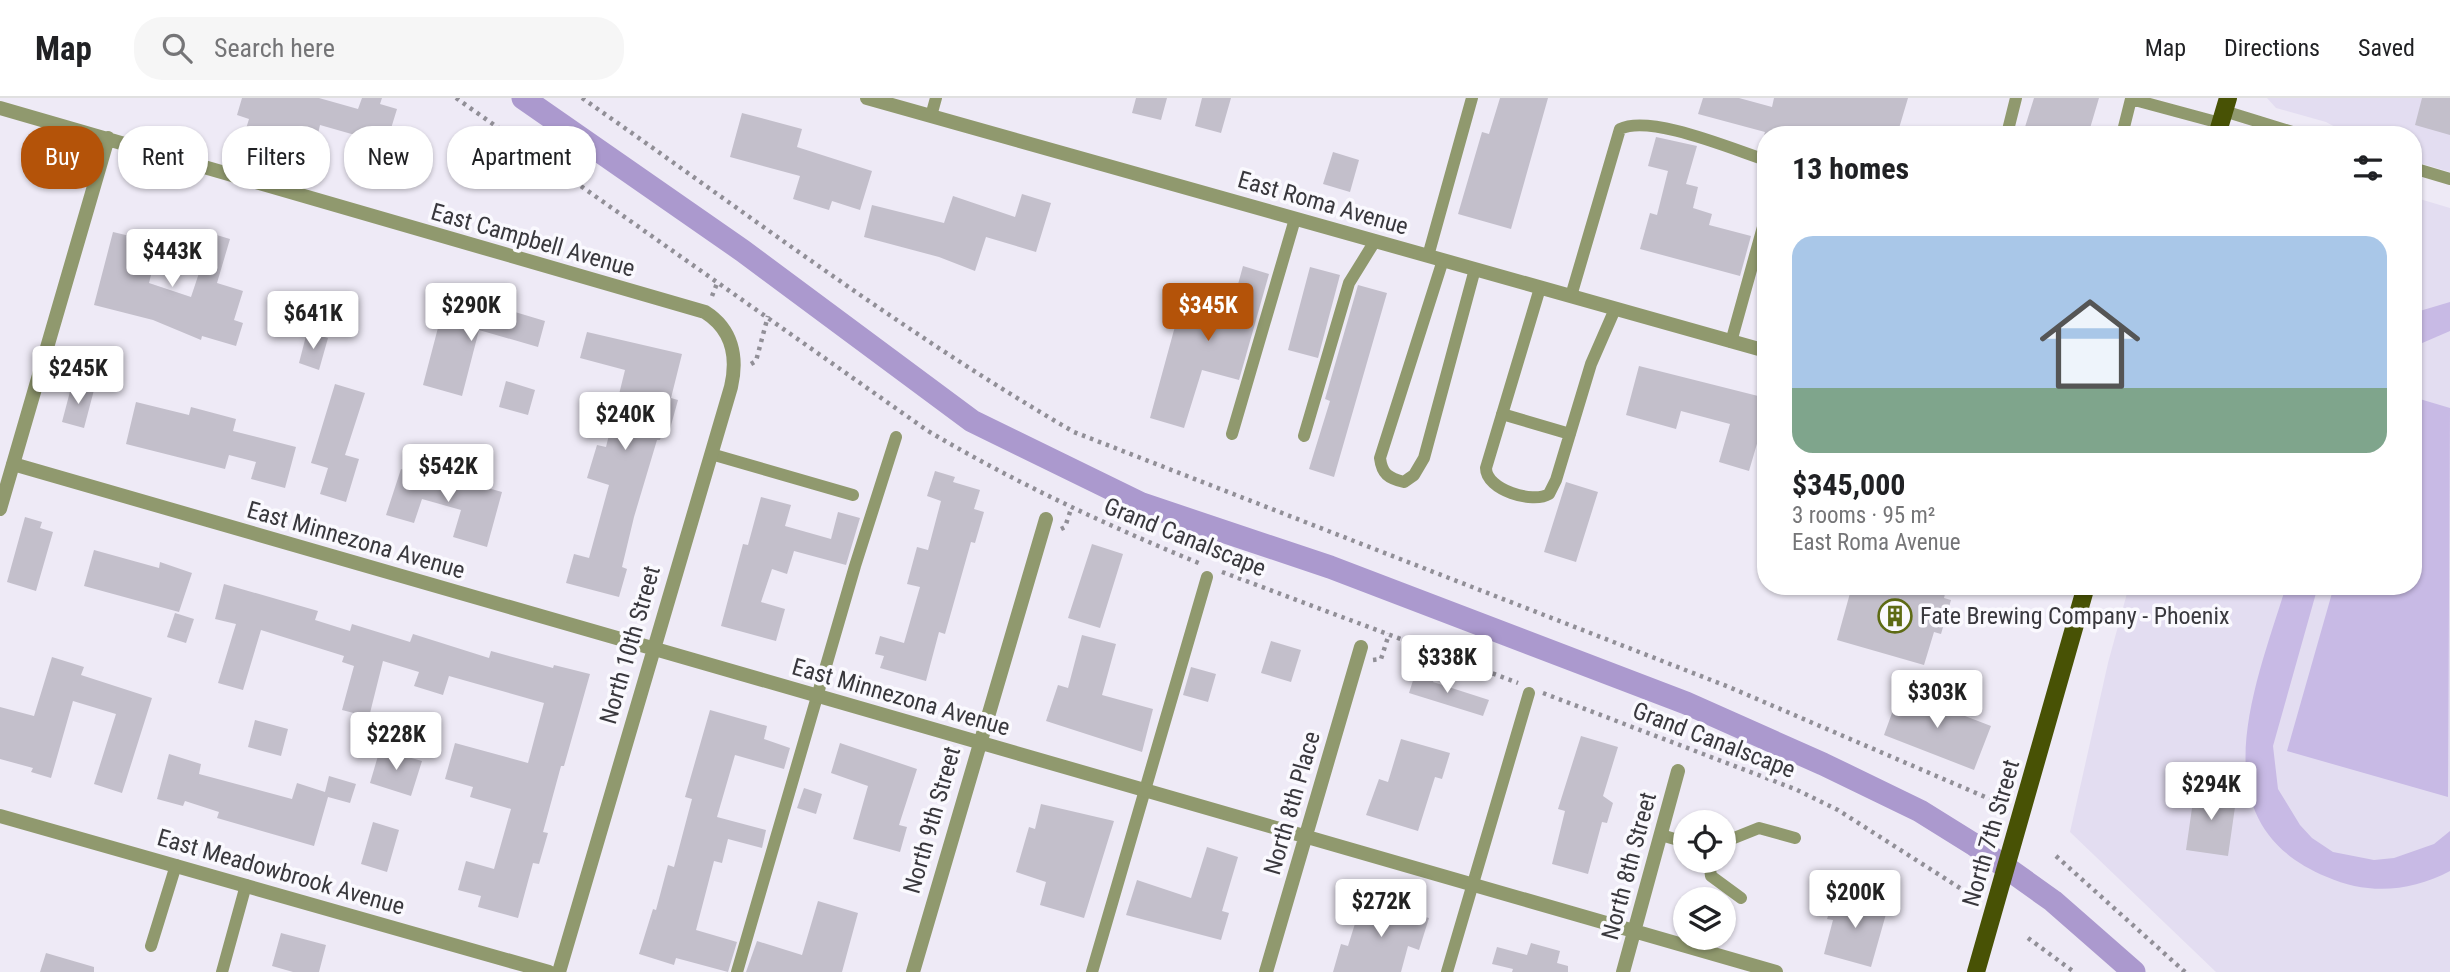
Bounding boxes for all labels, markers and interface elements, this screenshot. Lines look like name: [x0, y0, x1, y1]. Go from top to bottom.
search box: [134, 17, 624, 80]
text: Map: [35, 29, 92, 68]
icon: search: [158, 29, 196, 67]
text: Search here: [214, 33, 335, 63]
text: Map: [2145, 34, 2186, 62]
text: Directions: [2224, 34, 2320, 62]
text: Saved: [2358, 34, 2415, 62]
chip: Buy: [21, 126, 104, 189]
chip: Rent: [118, 126, 208, 189]
chip: Filters: [222, 126, 330, 189]
chip: New: [344, 126, 433, 189]
chip: Apartment: [447, 126, 596, 189]
icon: filters: [2349, 149, 2387, 187]
text: 13 homes: [1792, 151, 1909, 186]
street label: East Roma Avenue: [1235, 165, 1411, 241]
street label: East Campbell Avenue: [428, 198, 638, 282]
pin: $443K: [123, 230, 221, 289]
text: $443K: [142, 238, 202, 265]
icon: home: [2027, 281, 2153, 407]
pin: $290K: [422, 284, 520, 343]
pin: $345K: [1159, 284, 1257, 343]
pin: $641K: [264, 292, 362, 351]
text: $290K: [441, 292, 501, 319]
text: $345K: [1178, 292, 1238, 319]
text: $641K: [283, 300, 343, 327]
pin: $245K: [29, 346, 127, 406]
text: $245K: [48, 355, 108, 382]
pin: $240K: [576, 392, 674, 452]
text: $240K: [595, 401, 655, 428]
pin: $542K: [399, 444, 497, 504]
text: $542K: [418, 453, 478, 480]
text: $345,000: [1792, 467, 1905, 502]
street label: Grand Canalscape: [1100, 492, 1270, 582]
street label: East Minnezona Avenue: [244, 496, 468, 584]
text: 3 rooms · 95 m²: [1792, 502, 1935, 529]
text: East Roma Avenue: [1792, 529, 1961, 556]
street label: North 10th Street: [594, 563, 666, 727]
building icon: Fate Brewing Company - Phoenix: [1876, 597, 1914, 635]
place label: Fate Brewing Company - Phoenix: [1920, 602, 2230, 630]
pin: $338K: [1398, 636, 1496, 695]
text: $338K: [1417, 644, 1477, 671]
street label: East Minnezona Avenue: [789, 653, 1013, 741]
pin: $303K: [1888, 670, 1986, 730]
text: $303K: [1907, 679, 1967, 706]
street label: Grand Canalscape: [1629, 696, 1799, 784]
pin: $228K: [347, 712, 445, 772]
text: $228K: [366, 721, 426, 748]
street label: North 8th Place: [1258, 728, 1326, 878]
street label: North 9th Street: [898, 743, 966, 897]
street label: North 7th Street: [1957, 756, 2025, 910]
pin: $294K: [2162, 762, 2260, 822]
text: $294K: [2181, 771, 2241, 798]
street label: North 8th Street: [1596, 789, 1662, 943]
map controls: [1673, 810, 1736, 950]
button: locate: [1673, 810, 1736, 873]
street label: East Meadowbrook Avenue: [154, 823, 408, 921]
pin: $200K: [1806, 870, 1904, 930]
text: $200K: [1825, 879, 1885, 906]
pin: $272K: [1332, 880, 1430, 939]
button: layers: [1673, 887, 1736, 950]
text: $272K: [1351, 888, 1411, 915]

